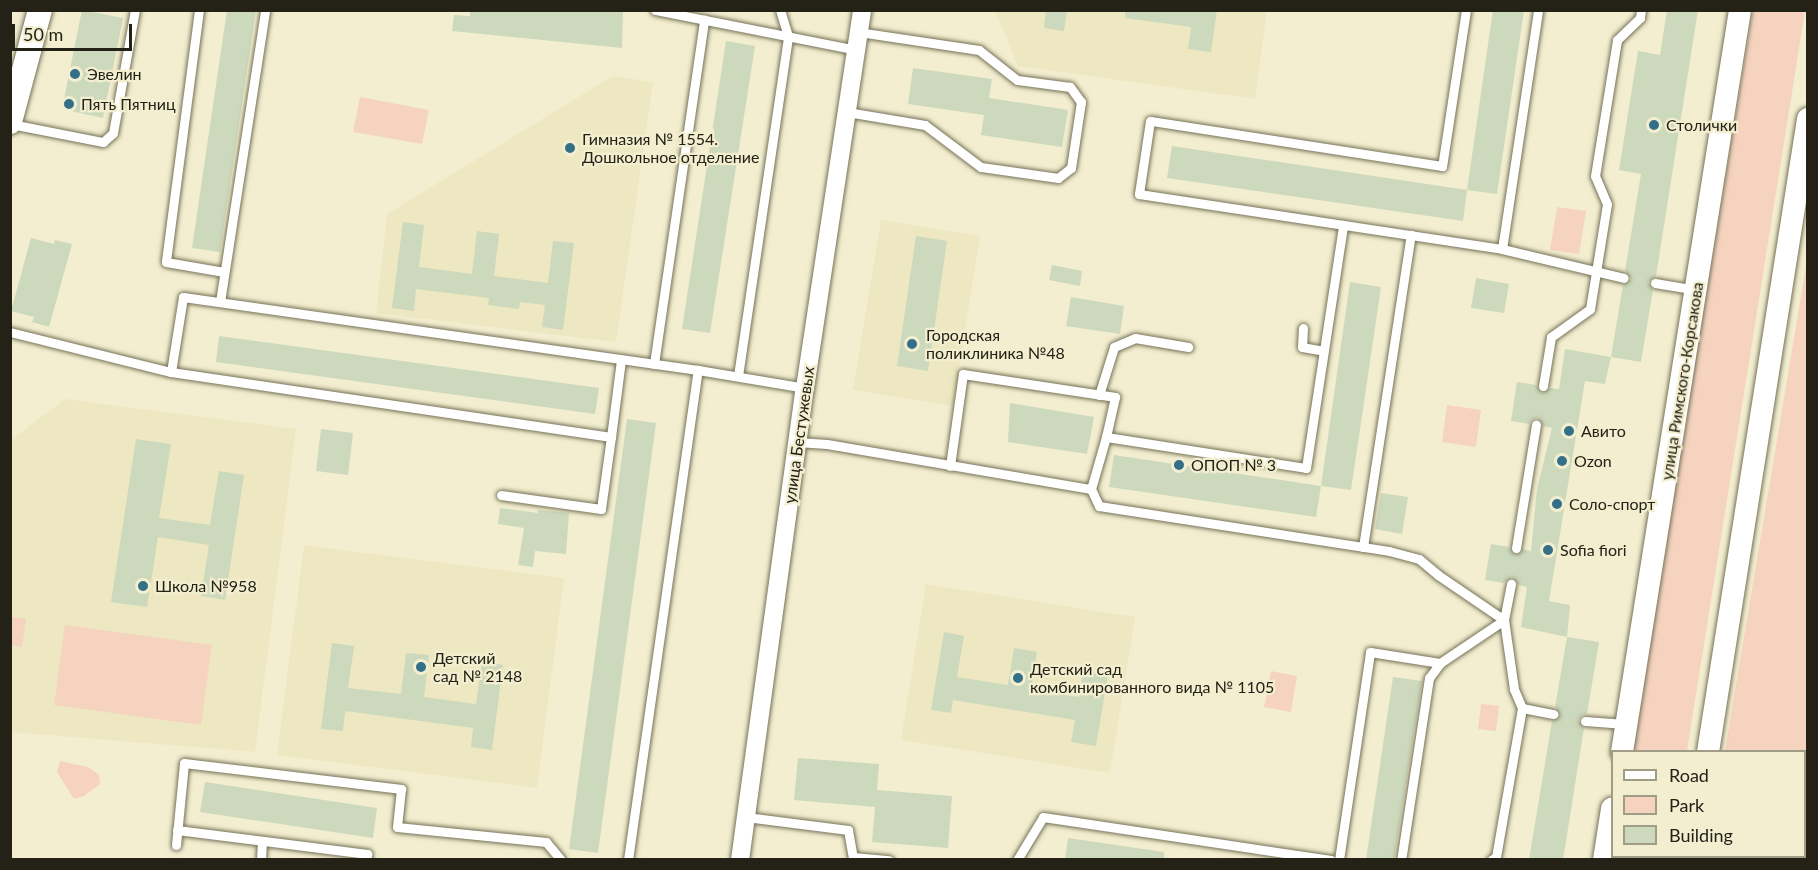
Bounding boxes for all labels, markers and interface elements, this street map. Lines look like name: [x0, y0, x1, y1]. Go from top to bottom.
scale bar: [15, 12, 135, 50]
text: 50 m: [23, 23, 63, 45]
place label: Эвелин: [87, 64, 142, 84]
marker: Эвелин: [68, 67, 82, 81]
place label: Пять Пятниц: [81, 94, 176, 114]
marker: Пять Пятниц: [62, 97, 76, 111]
place label: Столички: [1666, 115, 1737, 135]
marker: Столички: [1647, 118, 1661, 132]
place label: Гимназия № 1554. Дошкольное отделение: [582, 129, 759, 167]
marker: Гимназия № 1554. Дошкольное отделение: [563, 141, 577, 155]
street label: улица Римского-Корсакова: [1657, 281, 1707, 481]
place label: Городская поликлиника №48: [926, 325, 1065, 363]
marker: Городская поликлиника №48: [903, 335, 921, 353]
street label: улица Бестужевых: [780, 365, 818, 505]
place label: Авито: [1581, 421, 1626, 441]
marker: Авито: [1562, 424, 1576, 438]
place label: Ozon: [1574, 451, 1612, 471]
marker: Ozon: [1555, 454, 1569, 468]
place label: ОПОП № 3: [1191, 455, 1276, 475]
marker: ОПОП № 3: [1172, 458, 1186, 472]
place label: Соло-спорт: [1569, 494, 1655, 514]
marker: Соло-спорт: [1550, 497, 1564, 511]
place label: Sofia fiori: [1560, 540, 1627, 560]
marker: Sofia fiori: [1541, 543, 1555, 557]
place label: Школа №958: [155, 576, 257, 596]
marker: Школа №958: [136, 579, 150, 593]
place label: Детский сад № 2148: [433, 648, 522, 686]
place label: Детский сад комбинированного вида № 1105: [1030, 659, 1274, 697]
marker: Детский сад № 2148: [414, 660, 428, 674]
marker: Детский сад комбинированного вида № 1105: [1011, 671, 1025, 685]
legend: [1611, 750, 1806, 858]
text: Road: [1669, 764, 1709, 786]
text: Park: [1669, 794, 1704, 816]
text: Building: [1669, 824, 1733, 846]

